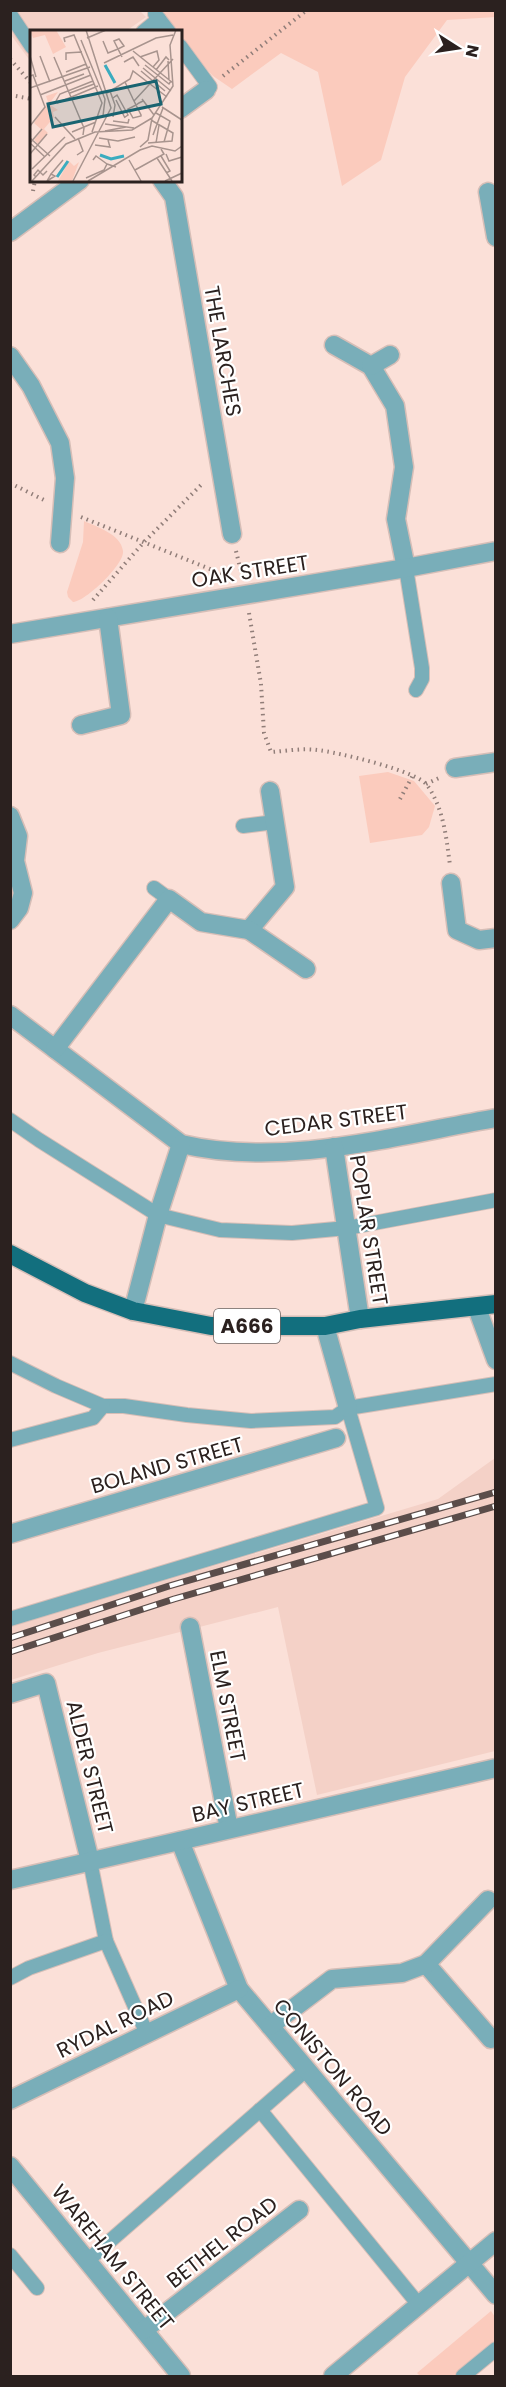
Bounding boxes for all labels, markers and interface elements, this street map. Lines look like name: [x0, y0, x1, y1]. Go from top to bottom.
north arrow: [428, 18, 488, 78]
inset map: [30, 30, 182, 182]
text: N: [460, 43, 485, 59]
street label: THE LARCHES: [197, 283, 249, 419]
street label: OAK STREET: [189, 547, 311, 595]
street label: CEDAR STREET: [263, 1097, 409, 1143]
street label: POPLAR STREET: [343, 1153, 395, 1307]
road number: A666: [214, 1309, 280, 1343]
street label: BOLAND STREET: [87, 1429, 247, 1501]
street label: ELM STREET: [203, 1648, 253, 1764]
street label: ALDER STREET: [59, 1697, 121, 1837]
street label: BAY STREET: [189, 1775, 307, 1829]
street label: RYDAL ROAD: [52, 1983, 178, 2065]
street label: CONISTON ROAD: [267, 1992, 399, 2142]
street label: WAREHAM STREET: [45, 2178, 181, 2336]
street label: BETHEL ROAD: [161, 2190, 283, 2294]

